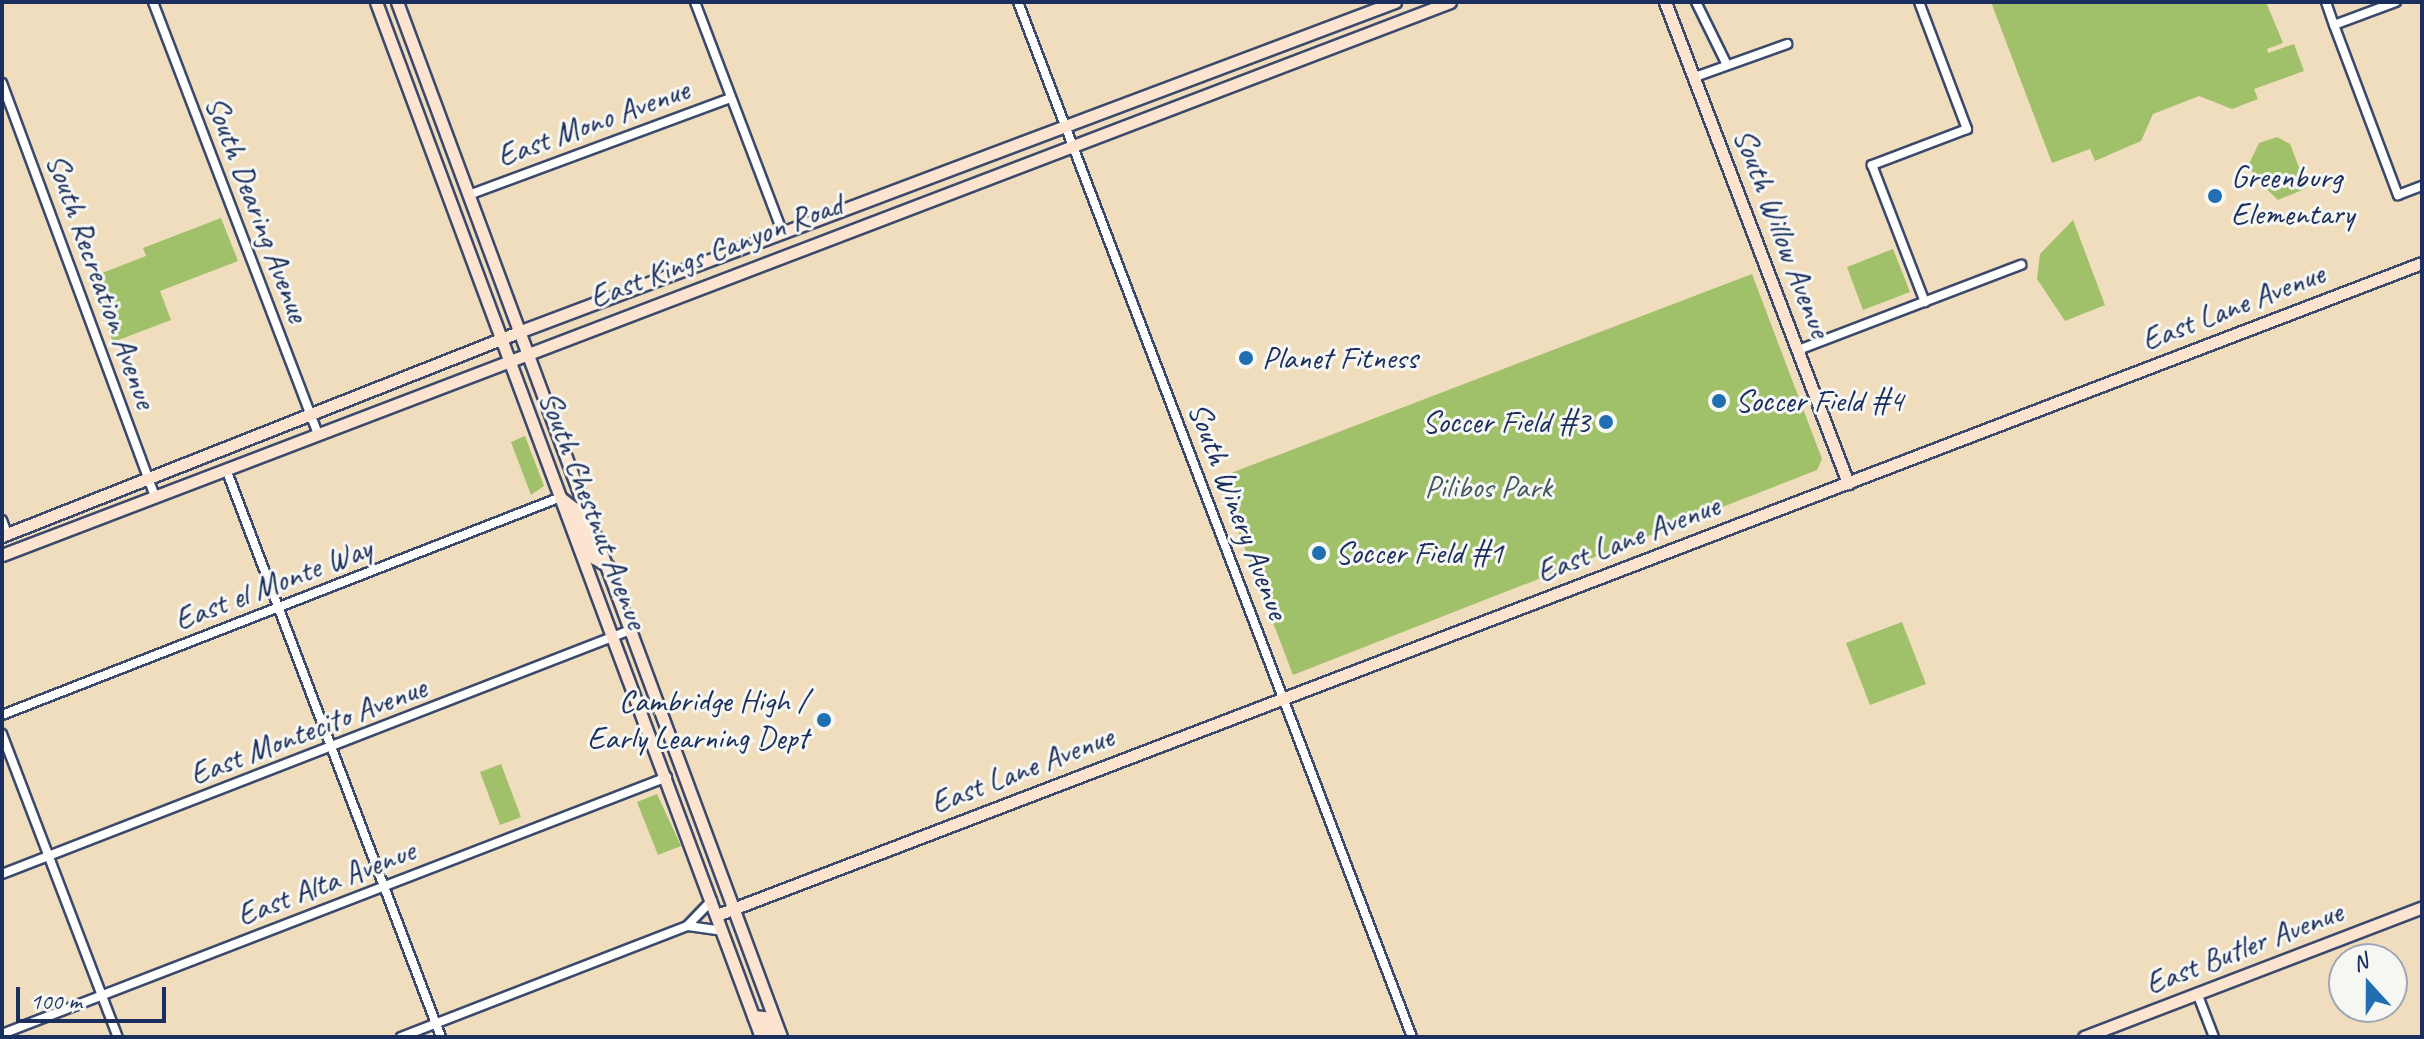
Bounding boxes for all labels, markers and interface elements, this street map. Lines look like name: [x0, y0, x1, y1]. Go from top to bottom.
street label: East Mono Avenue: [492, 71, 694, 175]
street label: South Dearing Avenue: [196, 91, 318, 327]
street label: South Willow Avenue: [1724, 123, 1840, 343]
street label: South Recreation Avenue: [37, 148, 165, 414]
place label: Greenburg Elementary: [2231, 159, 2354, 234]
street label: East Kings Canyon Road: [584, 185, 848, 317]
marker: Greenburg Elementary: [2206, 187, 2224, 205]
street label: East Lane Avenue: [2136, 254, 2330, 360]
place label: Planet Fitness: [1262, 339, 1418, 377]
marker: Planet Fitness: [1237, 349, 1255, 367]
place label: Soccer Field #4: [1735, 382, 1903, 420]
street label: South Chestnut Avenue: [530, 386, 656, 634]
marker: Soccer Field #4: [1710, 392, 1728, 410]
street label: South Winery Avenue: [1179, 397, 1297, 625]
place label: Soccer Field #3: [1422, 403, 1590, 441]
marker: Soccer Field #3: [1597, 413, 1615, 431]
park label: Pilibos Park: [1424, 468, 1552, 506]
street label: East Lane Avenue: [1531, 486, 1725, 592]
street label: East el Monte Way: [169, 529, 377, 639]
place label: Soccer Field #1: [1335, 534, 1503, 572]
marker: Soccer Field #1: [1310, 544, 1328, 562]
street label: East Montecito Avenue: [184, 668, 432, 794]
place label: Cambridge High / Early Learning Dept: [587, 683, 808, 758]
marker: Cambridge High / Early Learning Dept: [815, 711, 833, 729]
street label: East Lane Avenue: [925, 717, 1119, 823]
street label: East Alta Avenue: [232, 831, 420, 935]
street label: East Butler Avenue: [2140, 893, 2348, 1003]
north arrow: [2328, 943, 2408, 1023]
text: N: [2349, 947, 2371, 978]
scale bar: [20, 971, 170, 1021]
text: 100 m: [30, 986, 82, 1016]

